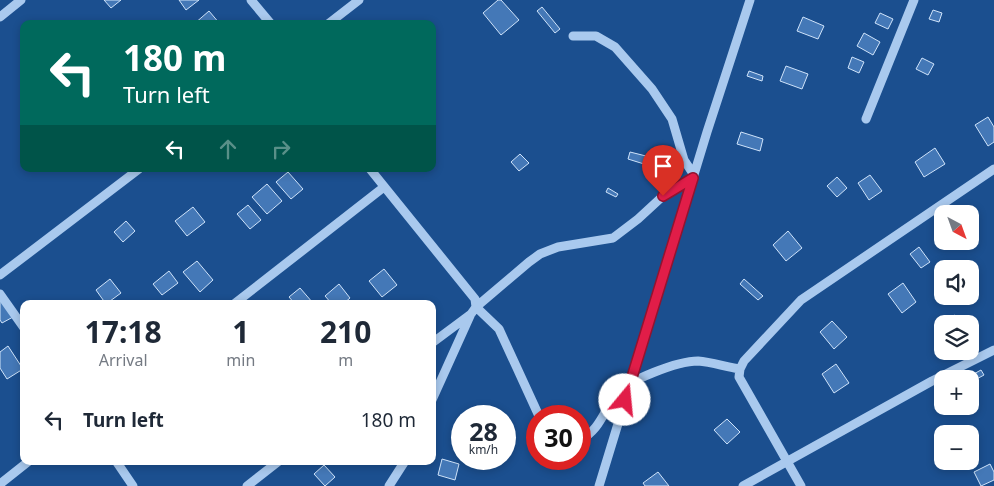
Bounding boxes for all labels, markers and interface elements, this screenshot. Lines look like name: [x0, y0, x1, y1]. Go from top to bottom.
text: 180 m: [123, 34, 226, 81]
icon: left: [40, 40, 105, 105]
text: Turn left: [123, 79, 210, 109]
icon: left: [161, 135, 189, 163]
icon: ahead: [214, 135, 242, 163]
icon: right: [267, 135, 295, 163]
pin: [642, 145, 684, 196]
icon: arrive: [649, 152, 677, 180]
north arrow: [934, 205, 979, 250]
map controls: [934, 205, 979, 470]
button: sound: [934, 260, 979, 305]
text: 17:18: [85, 311, 162, 352]
text: 1: [232, 311, 249, 352]
text: 210: [320, 311, 371, 352]
button: layers: [934, 315, 979, 360]
text: Arrival: [99, 349, 148, 371]
text: min: [226, 349, 255, 371]
text: m: [338, 349, 353, 371]
button: +: [934, 370, 979, 415]
position arrow: [598, 373, 650, 425]
speed limit sign: 30: [526, 405, 591, 470]
icon: left: [40, 406, 68, 434]
text: Turn left: [83, 407, 164, 433]
text: 180 m: [361, 407, 416, 433]
text: 28: [469, 414, 498, 448]
button: −: [934, 425, 979, 470]
text: km/h: [469, 441, 498, 458]

